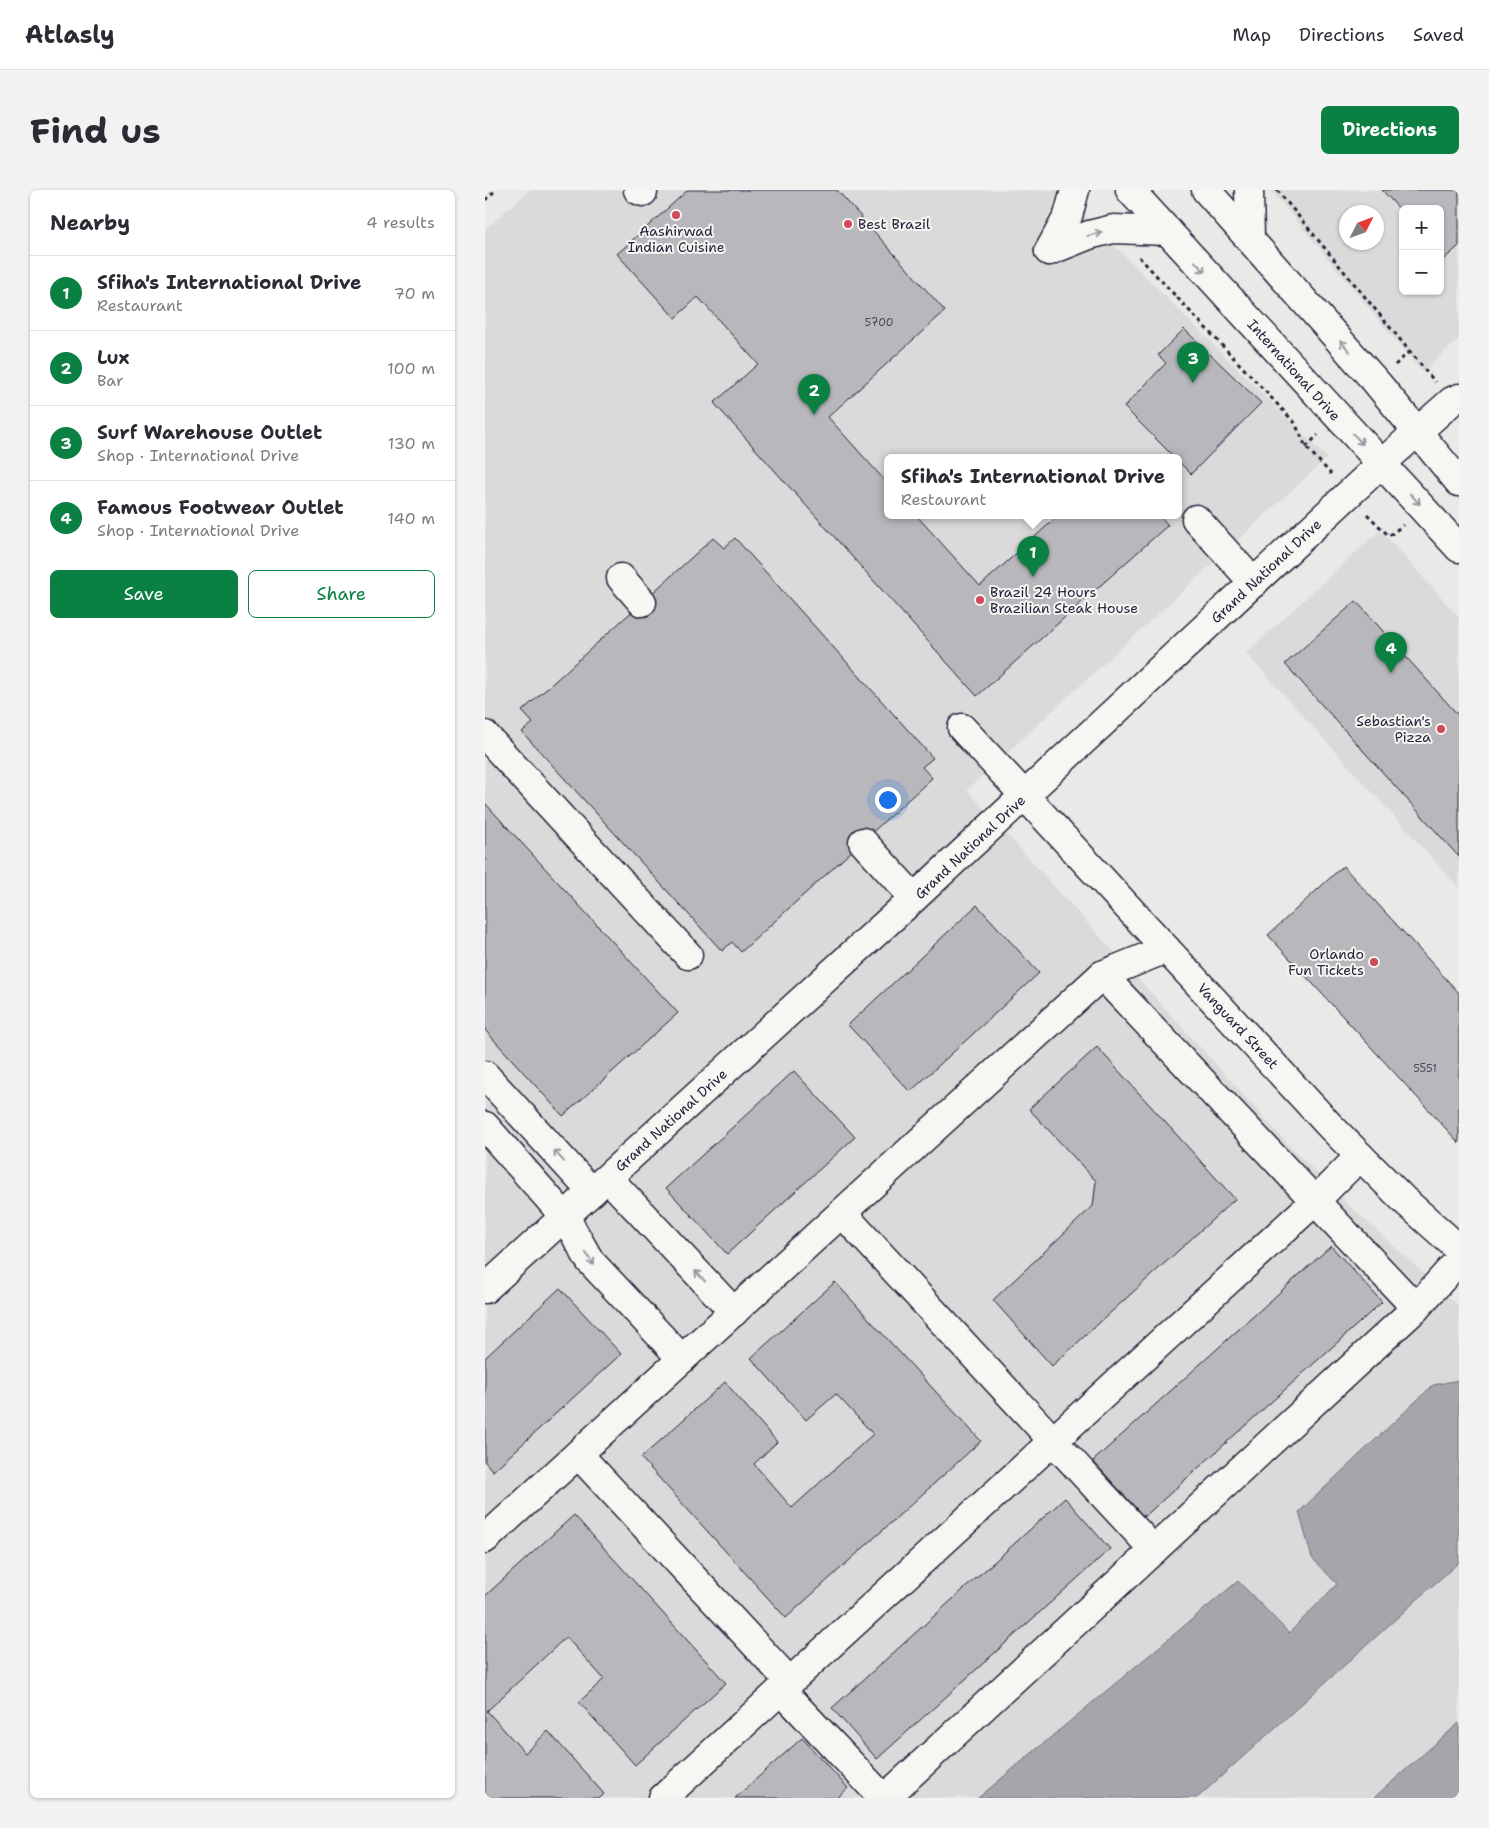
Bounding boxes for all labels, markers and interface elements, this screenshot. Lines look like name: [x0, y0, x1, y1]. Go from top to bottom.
text: Atlasly: [25, 19, 115, 51]
text: Map: [1233, 23, 1271, 47]
text: Directions: [1299, 23, 1385, 47]
text: Saved: [1413, 23, 1464, 47]
button: Directions: [1321, 106, 1459, 154]
text: Find us: [30, 107, 161, 154]
north arrow: [1339, 205, 1384, 250]
map controls: [1399, 205, 1444, 295]
button: +: [1399, 205, 1444, 250]
text: Nearby: [50, 209, 130, 237]
marker: Aashirwad Indian Cuisine: [670, 209, 682, 221]
text: 4 results: [366, 212, 435, 233]
place label: Best Brazil: [858, 215, 931, 233]
marker: Best Brazil: [842, 218, 854, 230]
place label: Aashirwad Indian Cuisine: [627, 222, 725, 256]
one-way arrow: [1086, 228, 1102, 238]
button: −: [1399, 250, 1444, 295]
one-way arrow: [1195, 261, 1206, 274]
text: Sfiha's International Drive: [97, 270, 361, 295]
text: 1: [62, 283, 70, 304]
text: 70 m: [394, 283, 435, 304]
text: Restaurant: [97, 295, 183, 316]
house number: 5700: [865, 315, 893, 330]
street label: International Drive: [1244, 315, 1345, 425]
one-way arrow: [1339, 340, 1350, 353]
pin: 3: [1177, 342, 1209, 383]
text: Lux: [97, 345, 129, 370]
text: 2: [60, 358, 72, 379]
text: 100 m: [387, 358, 435, 379]
text: Bar: [97, 370, 124, 391]
pin: 2: [798, 374, 830, 415]
text: Surf Warehouse Outlet: [97, 420, 322, 445]
one-way arrow: [1351, 432, 1363, 444]
text: 3: [60, 433, 72, 454]
text: 130 m: [388, 433, 435, 454]
text: Shop · International Drive: [97, 445, 299, 466]
popup: [884, 454, 1182, 519]
text: Sfiha's International Drive: [901, 464, 1165, 489]
text: Restaurant: [901, 489, 986, 510]
one-way arrow: [1409, 493, 1420, 506]
text: Famous Footwear Outlet: [97, 495, 344, 520]
text: 4: [60, 508, 72, 529]
text: 140 m: [388, 508, 435, 529]
street label: Grand National Drive: [1207, 515, 1325, 627]
text: Shop · International Drive: [97, 520, 299, 541]
pin: 1: [1017, 536, 1049, 577]
button: Save: [50, 570, 238, 618]
button: Share: [248, 570, 435, 618]
place label: Brazil 24 Hours Brazilian Steak House: [990, 583, 1138, 617]
marker: Brazil 24 Hours Brazilian Steak House: [974, 594, 986, 606]
pin: 4: [1375, 632, 1407, 673]
place label: Sebastian's Pizza: [1356, 712, 1431, 746]
marker: Sebastian's Pizza: [1435, 723, 1447, 735]
your location: [875, 787, 901, 813]
street label: Grand National Drive: [911, 791, 1029, 903]
place label: Orlando Fun Tickets: [1288, 945, 1364, 979]
marker: Orlando Fun Tickets: [1368, 956, 1380, 968]
street label: Vanguard Street: [1194, 979, 1282, 1073]
house number: 5551: [1413, 1061, 1437, 1076]
street label: Grand National Drive: [611, 1065, 731, 1175]
one-way arrow: [553, 1150, 565, 1163]
one-way arrow: [585, 1252, 595, 1266]
one-way arrow: [694, 1270, 706, 1283]

